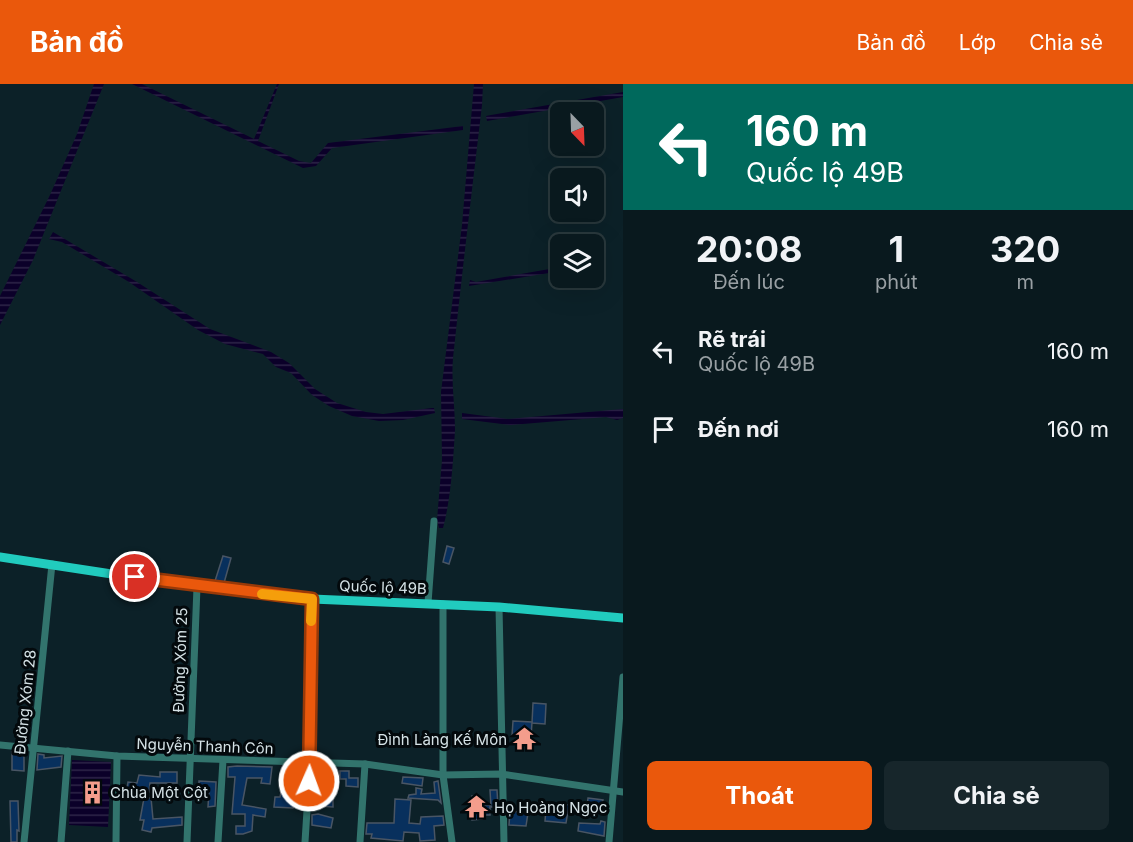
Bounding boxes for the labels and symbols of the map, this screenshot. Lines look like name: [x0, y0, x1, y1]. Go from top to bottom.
north arrow: [550, 102, 604, 156]
pin: [109, 551, 160, 602]
street label: Quốc lộ 49B: [339, 576, 427, 598]
street label: Đường Xóm 25: [169, 607, 191, 713]
street label: Đường Xóm 28: [10, 649, 40, 755]
temple icon: Đình Làng Kế Môn: [512, 726, 538, 752]
place label: Đình Làng Kế Môn: [378, 730, 507, 749]
street label: Nguyễn Thanh Côn: [136, 734, 274, 758]
position arrow: [277, 749, 341, 813]
building icon: Chùa Một Cột: [79, 779, 105, 805]
place label: Chùa Một Cột: [110, 783, 208, 802]
temple icon: Họ Hoàng Ngọc: [463, 794, 489, 820]
place label: Họ Hoàng Ngọc: [494, 798, 607, 817]

